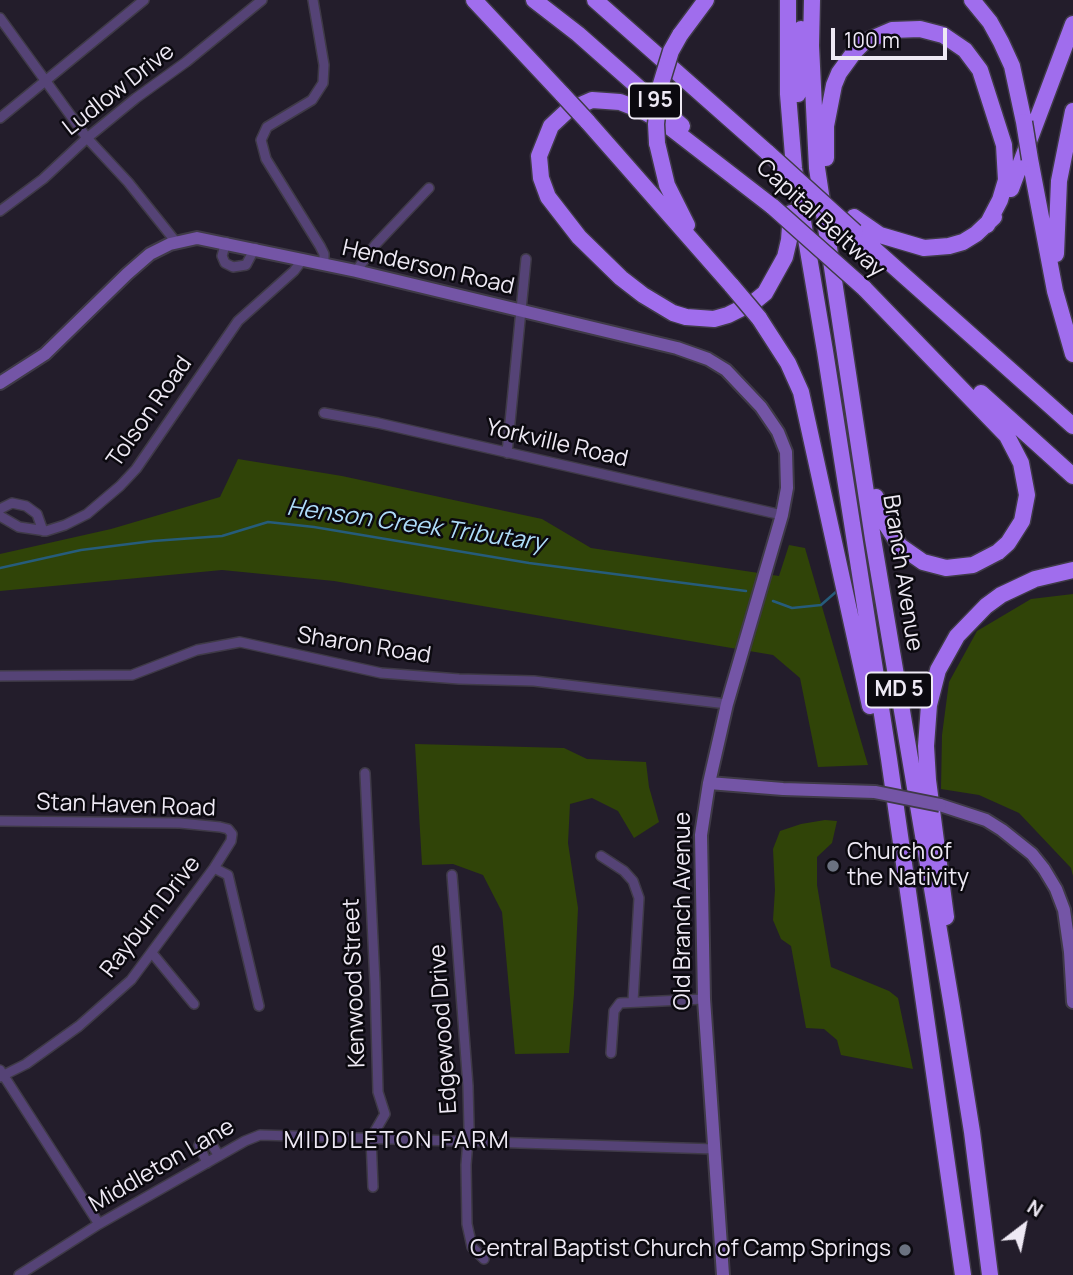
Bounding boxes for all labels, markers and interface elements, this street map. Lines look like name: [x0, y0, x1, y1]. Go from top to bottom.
scale bar: [835, 14, 950, 58]
text: 100 m: [844, 26, 900, 54]
street label: Ludlow Drive: [58, 38, 180, 142]
road number: I 95: [629, 84, 681, 119]
street label: Capital Beltway: [750, 154, 890, 284]
street label: Henderson Road: [339, 235, 517, 301]
street label: Tolson Road: [102, 351, 198, 473]
street label: Yorkville Road: [483, 414, 631, 474]
street label: Branch Avenue: [876, 493, 928, 653]
water label: Henson Creek Tributary: [285, 494, 547, 558]
street label: Sharon Road: [295, 622, 433, 670]
road number: MD 5: [866, 672, 932, 708]
street label: Stan Haven Road: [36, 789, 216, 823]
street label: Old Branch Avenue: [670, 812, 698, 1010]
place label: Church of the Nativity: [847, 839, 969, 893]
street label: Rayburn Drive: [95, 851, 207, 983]
marker: Church of the Nativity: [825, 858, 841, 874]
street label: Kenwood Street: [338, 898, 372, 1068]
street label: Edgewood Drive: [424, 943, 464, 1115]
street label: Middleton Lane: [85, 1113, 239, 1219]
district label: MIDDLETON FARM: [285, 1127, 509, 1155]
north arrow: [989, 1191, 1059, 1261]
text: N: [1022, 1194, 1048, 1223]
place label: Central Baptist Church of Camp Springs: [470, 1236, 891, 1264]
marker: Central Baptist Church of Camp Springs: [897, 1242, 913, 1258]

